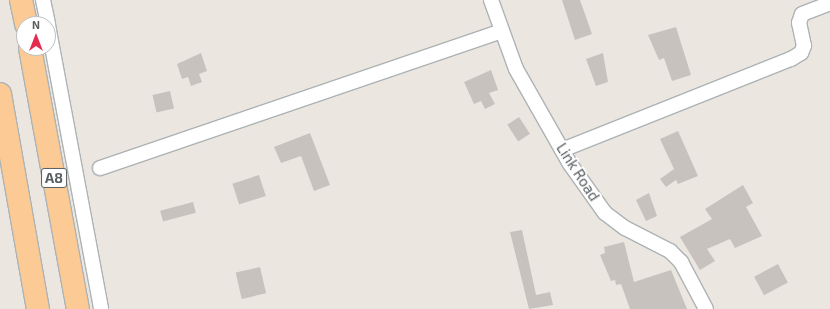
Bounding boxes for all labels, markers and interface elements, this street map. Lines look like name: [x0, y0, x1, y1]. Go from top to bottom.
north arrow: [16, 16, 56, 56]
text: N: [32, 18, 40, 31]
street label: Link Road: [553, 140, 603, 204]
road number: A8: [41, 166, 67, 190]

